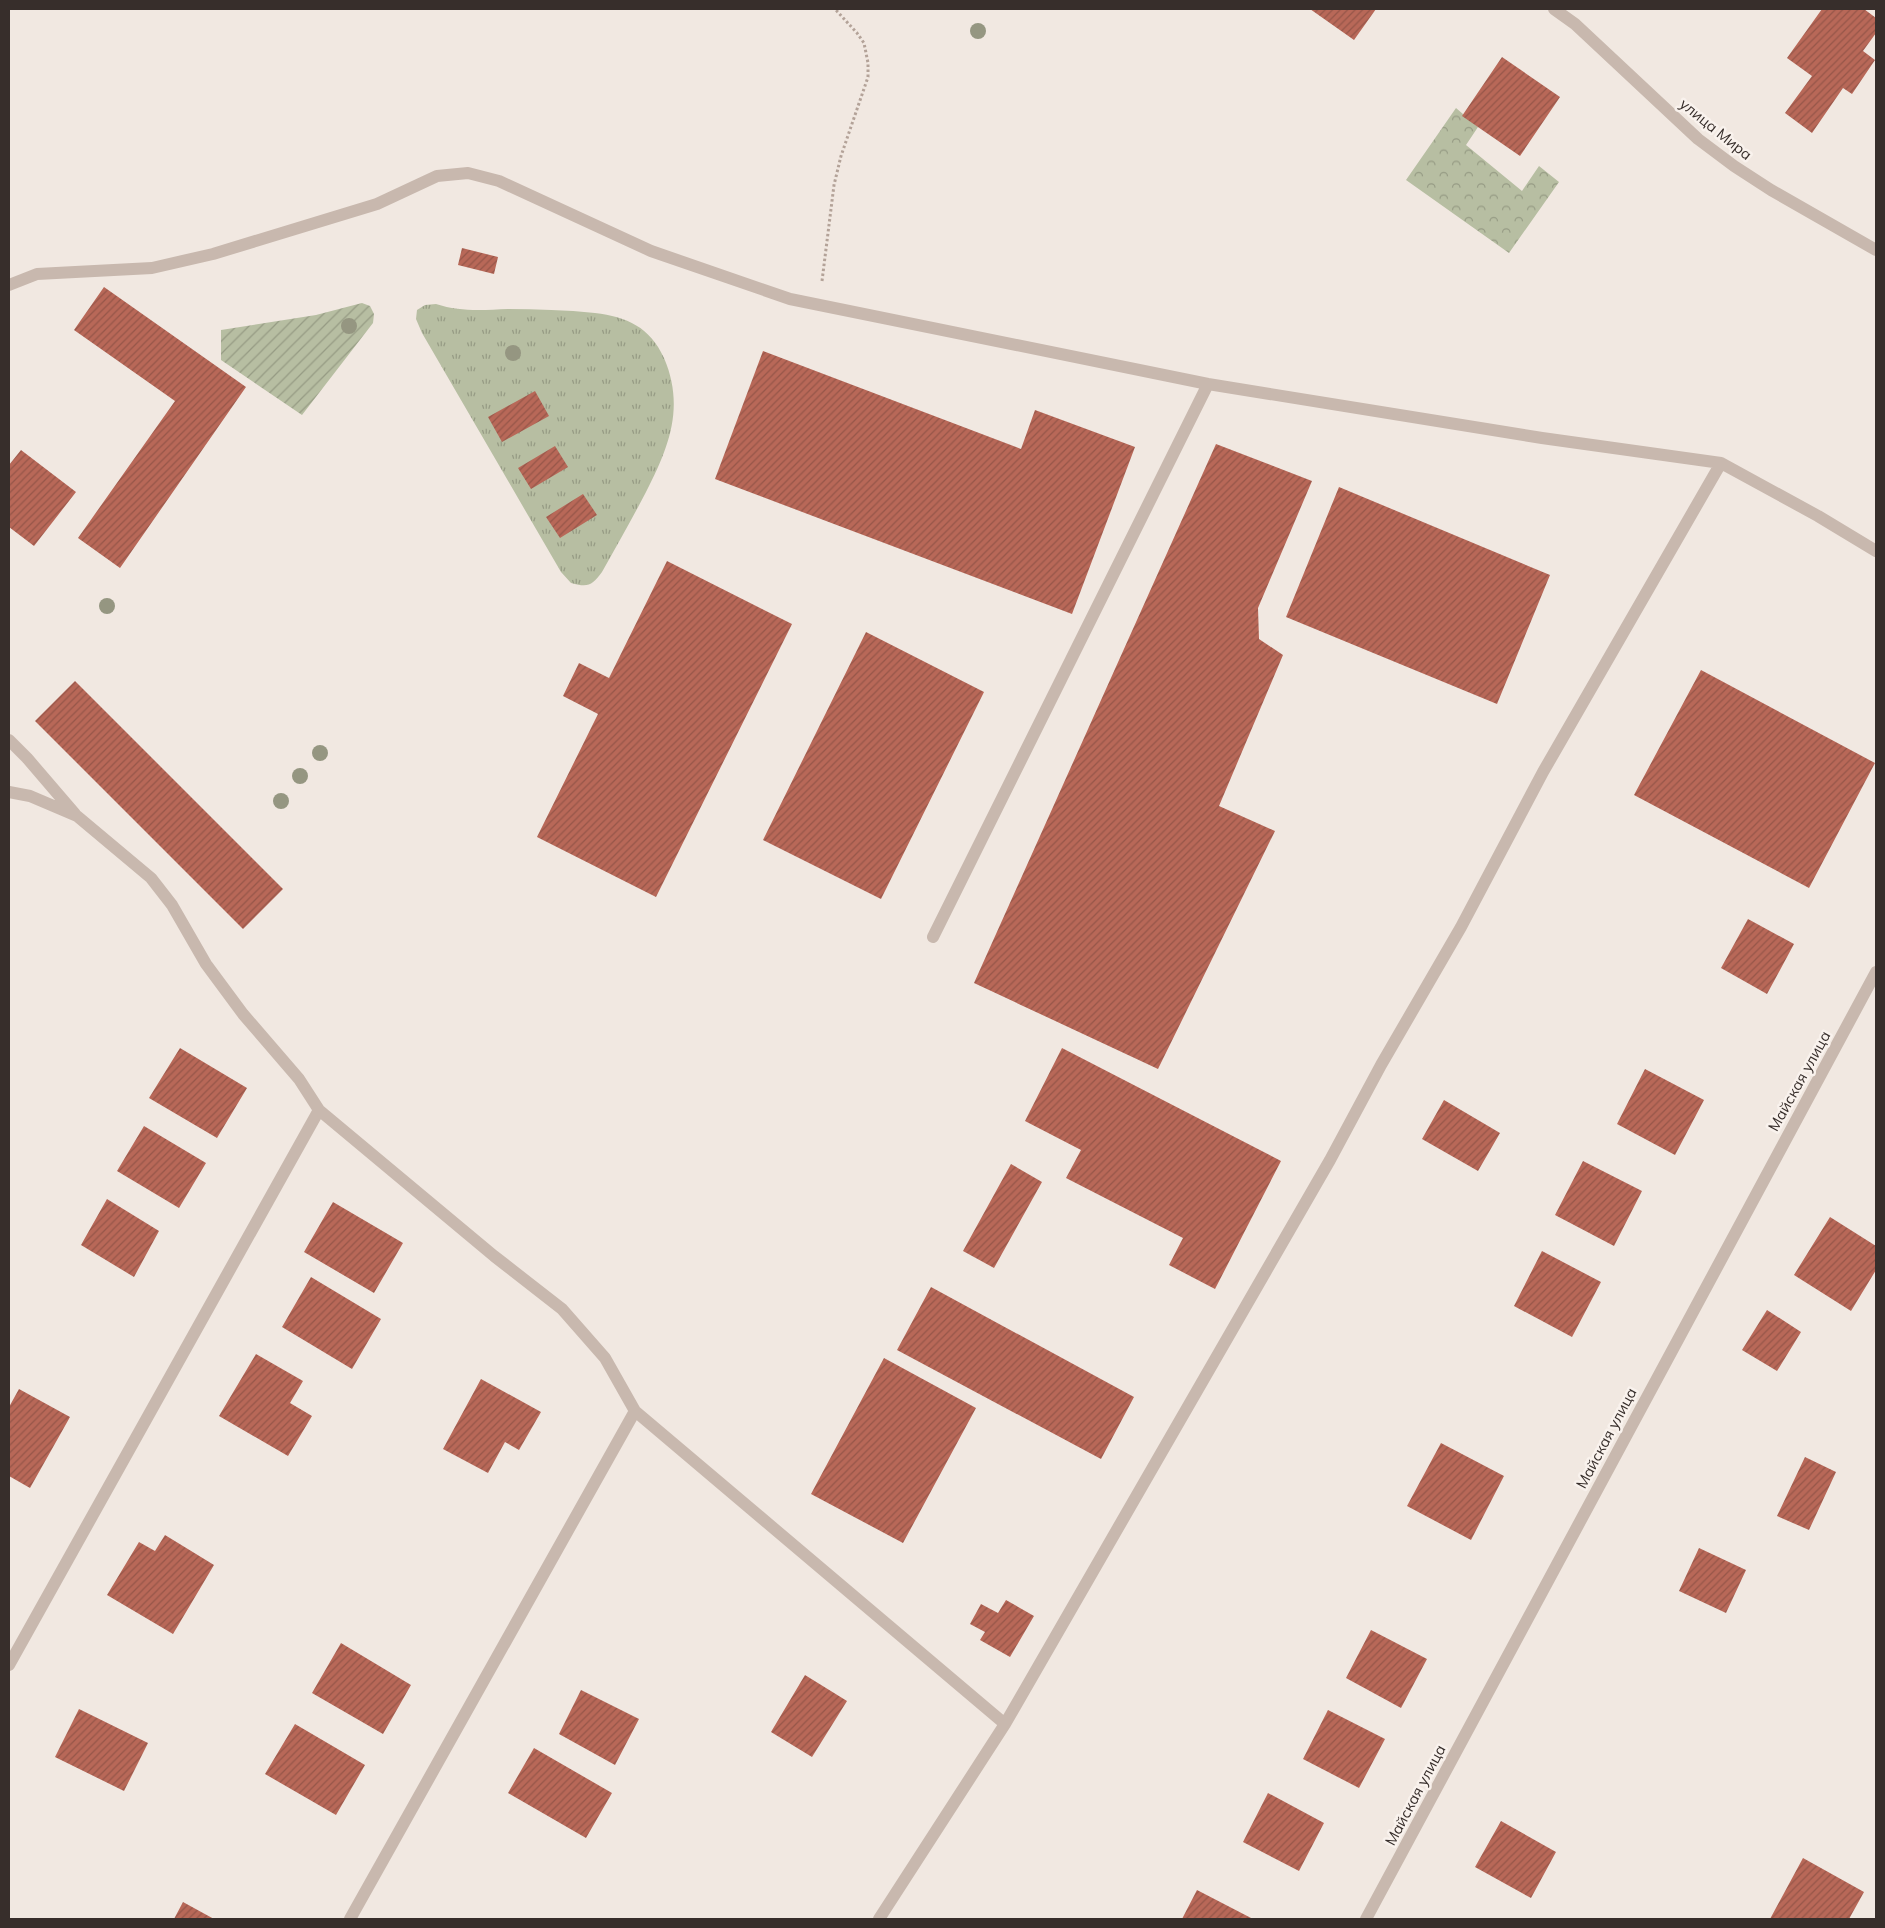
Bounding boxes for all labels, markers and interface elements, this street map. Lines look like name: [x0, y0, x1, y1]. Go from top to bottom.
street label: улица Мира: [1676, 94, 1756, 164]
street label: Майская улица: [1764, 1028, 1834, 1134]
street label: Майская улица: [1571, 1384, 1641, 1492]
street label: Майская улица: [1380, 1741, 1450, 1849]

